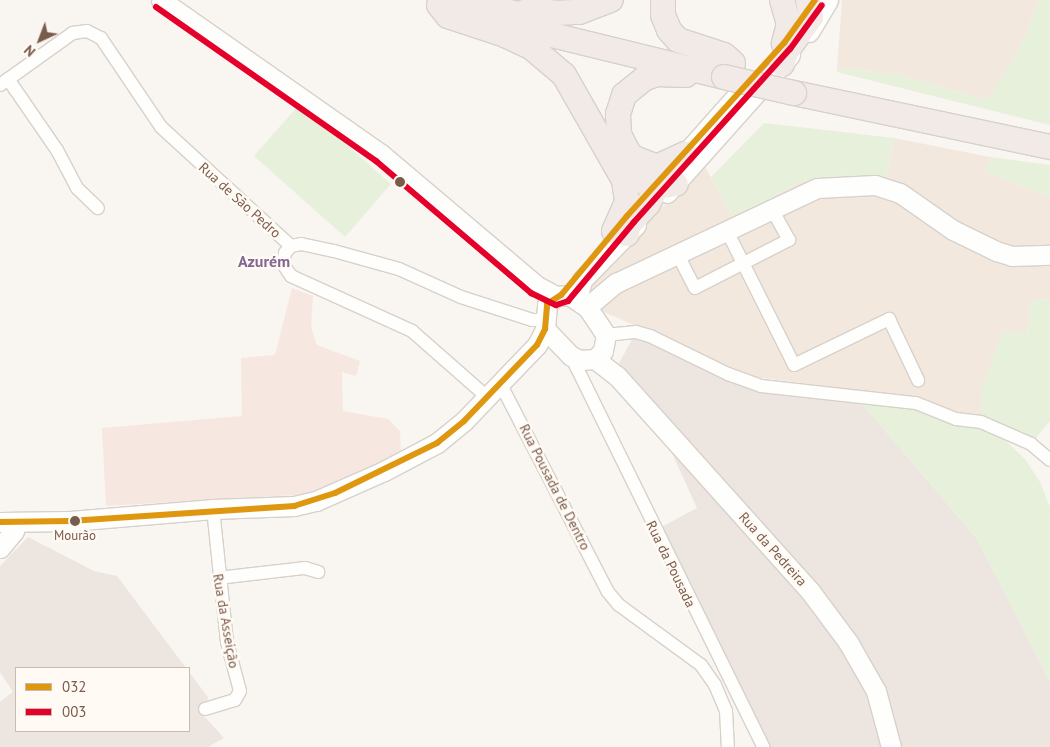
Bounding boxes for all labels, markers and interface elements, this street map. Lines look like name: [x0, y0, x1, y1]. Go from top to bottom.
north arrow: [15, 15, 65, 65]
text: N: [20, 41, 39, 61]
street label: Rua de São Pedro: [195, 159, 285, 241]
unlabelled marker: [395, 177, 405, 187]
district label: Azurém: [238, 251, 290, 271]
street label: Rua Pousada de Dentro: [516, 421, 594, 553]
street label: Rua da Pedreira: [735, 508, 811, 590]
marker: Mourão: [70, 516, 80, 526]
street label: Rua da Pousada: [643, 518, 699, 610]
place label: Mourão: [54, 528, 96, 544]
street label: Rua da Asseição: [209, 572, 243, 670]
legend: [15, 667, 190, 732]
text: 032: [62, 677, 87, 696]
text: 003: [62, 702, 87, 721]

